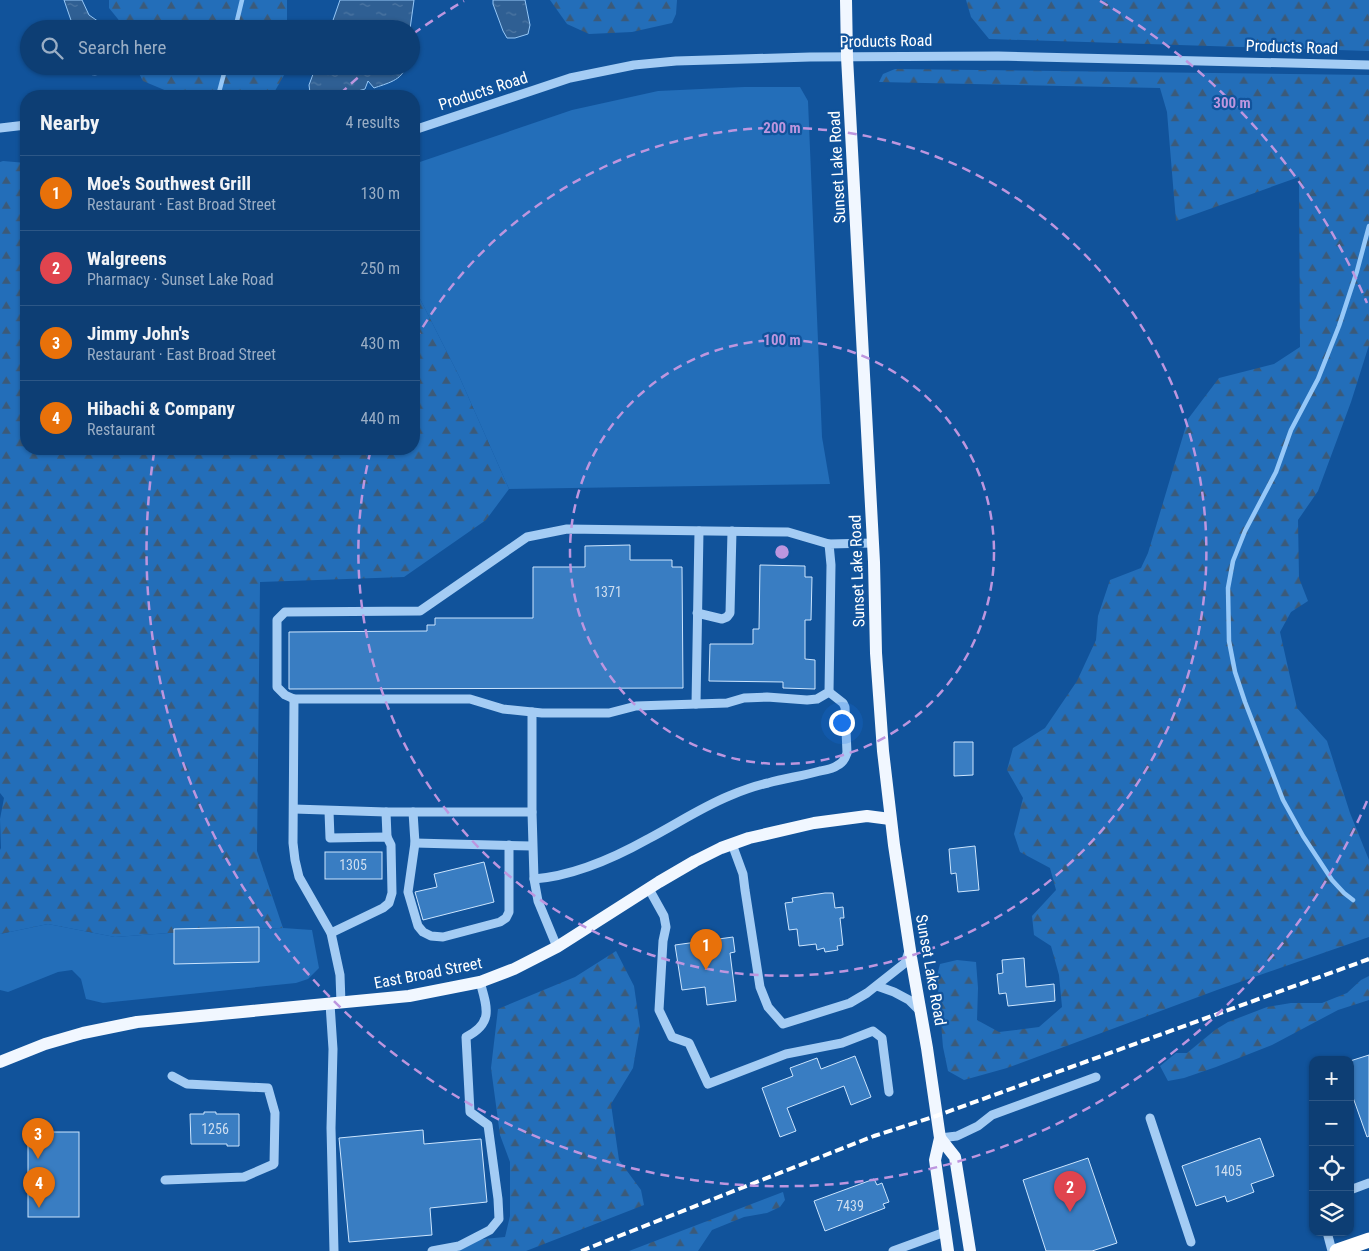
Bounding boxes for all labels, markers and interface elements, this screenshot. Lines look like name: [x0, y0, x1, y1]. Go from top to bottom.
search box: [20, 20, 420, 75]
street label: Products Road: [840, 31, 932, 51]
icon: search: [38, 34, 66, 62]
text: Search here: [78, 36, 166, 59]
street label: Products Road: [1245, 36, 1339, 58]
street label: Products Road: [436, 68, 530, 114]
text: 300 m: [1213, 94, 1251, 112]
street label: Sunset Lake Road: [825, 110, 849, 224]
text: Nearby: [40, 111, 99, 135]
text: 4 results: [345, 113, 400, 132]
text: 200 m: [763, 119, 801, 137]
text: Moe's Southwest Grill: [87, 172, 251, 195]
text: 1: [52, 184, 60, 203]
text: 130 m: [361, 184, 400, 203]
text: Restaurant · East Broad Street: [87, 195, 276, 214]
text: Walgreens: [87, 247, 167, 270]
text: 2: [52, 259, 60, 278]
text: 250 m: [361, 259, 400, 278]
text: Pharmacy · Sunset Lake Road: [87, 270, 274, 289]
text: Jimmy John's: [87, 322, 190, 345]
text: 100 m: [763, 331, 801, 349]
text: 3: [52, 334, 60, 353]
text: 430 m: [361, 334, 400, 353]
text: Restaurant · East Broad Street: [87, 345, 276, 364]
text: Hibachi & Company: [87, 397, 235, 420]
text: 4: [52, 409, 60, 428]
text: 440 m: [361, 409, 400, 428]
text: Restaurant: [87, 420, 155, 439]
street label: Sunset Lake Road: [846, 514, 868, 628]
centre of rings: [773, 543, 791, 561]
house number: 1371: [594, 584, 622, 600]
your location: [829, 710, 855, 736]
house number: 1305: [339, 857, 367, 873]
street label: Sunset Lake Road: [912, 913, 950, 1027]
pin: 1: [690, 929, 722, 970]
street label: East Broad Street: [372, 953, 484, 993]
map controls: [1309, 1056, 1354, 1236]
button: +: [1309, 1056, 1354, 1101]
button: −: [1309, 1101, 1354, 1146]
pin: 3: [22, 1118, 54, 1159]
house number: 1256: [201, 1121, 229, 1137]
button: locate: [1309, 1146, 1354, 1191]
house number: 1405: [1214, 1163, 1242, 1179]
pin: 4: [23, 1167, 55, 1208]
pin: 2: [1054, 1171, 1086, 1212]
button: layers: [1309, 1191, 1354, 1236]
house number: 7439: [836, 1198, 864, 1214]

